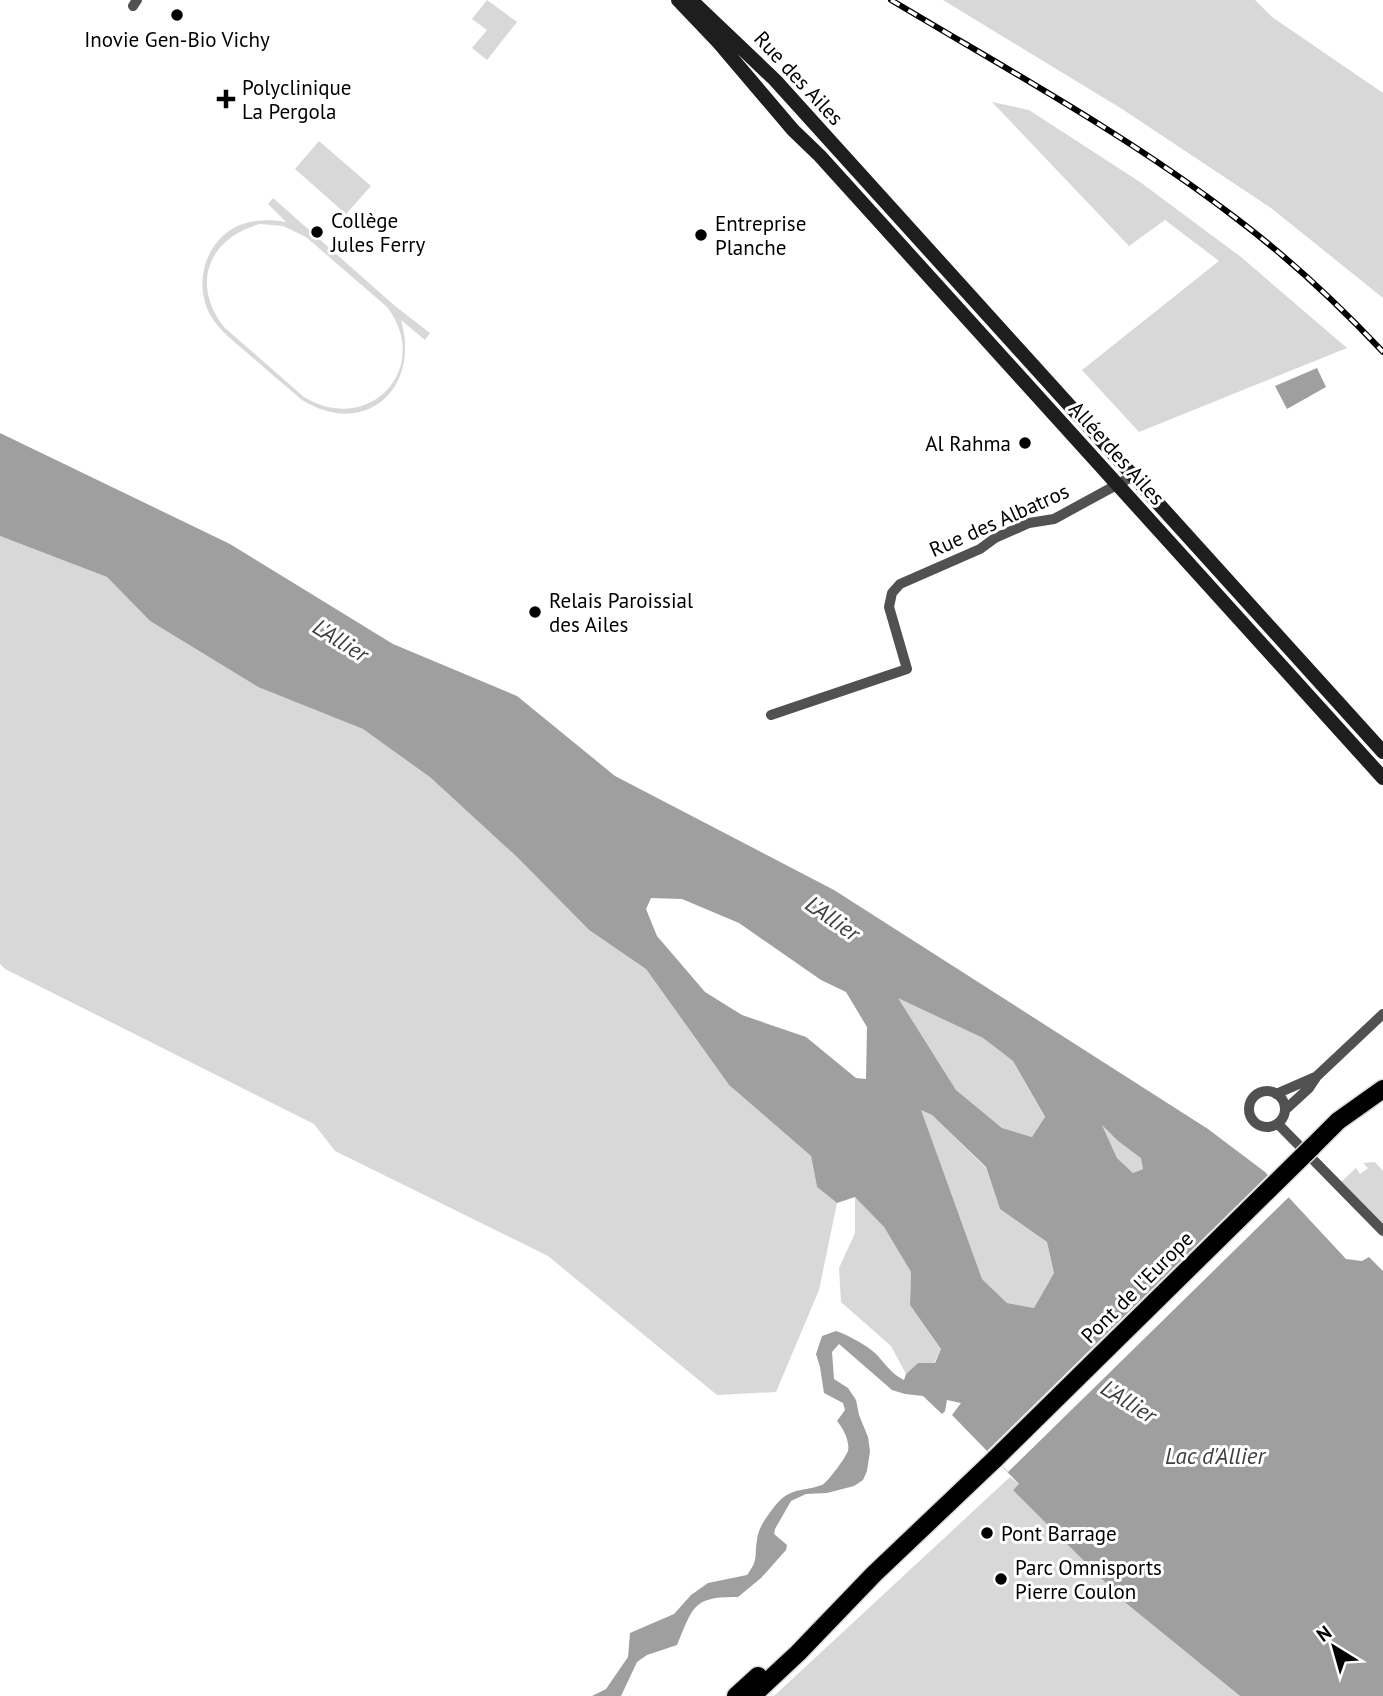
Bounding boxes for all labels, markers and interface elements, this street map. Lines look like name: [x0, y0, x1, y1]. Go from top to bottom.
marker: Inovie Gen-Bio Vichy: [169, 7, 185, 23]
street label: Rue des Ailes: [748, 25, 850, 131]
place label: Inovie Gen-Bio Vichy: [84, 26, 270, 53]
place label: Polyclinique La Pergola: [242, 74, 352, 125]
marker: Polyclinique La Pergola: [216, 89, 236, 109]
place label: Collège Jules Ferry: [330, 207, 425, 258]
place label: Entreprise Planche: [715, 210, 806, 261]
marker: Collège Jules Ferry: [309, 224, 325, 240]
marker: Entreprise Planche: [693, 227, 709, 243]
street label: Allée des Ailes: [1063, 395, 1171, 511]
place label: Al Rahma: [925, 430, 1011, 457]
marker: Al Rahma: [1017, 435, 1033, 451]
street label: Rue des Albatros: [925, 477, 1073, 563]
place label: Relais Paroissial des Ailes: [549, 587, 693, 638]
marker: Relais Paroissial des Ailes: [527, 604, 543, 620]
water label: L'Allier: [308, 612, 375, 669]
water label: L'Allier: [800, 889, 867, 948]
street label: Pont de l'Europe: [1075, 1225, 1199, 1349]
water label: L'Allier: [1096, 1373, 1163, 1430]
water label: Lac d'Allier: [1165, 1441, 1266, 1470]
place label: Pont Barrage: [1001, 1520, 1117, 1547]
marker: Pont Barrage: [979, 1525, 995, 1541]
place label: Parc Omnisports Pierre Coulon: [1015, 1554, 1162, 1605]
marker: Parc Omnisports Pierre Coulon: [993, 1571, 1009, 1587]
north arrow: [1299, 1612, 1369, 1682]
text: N: [1312, 1620, 1336, 1647]

